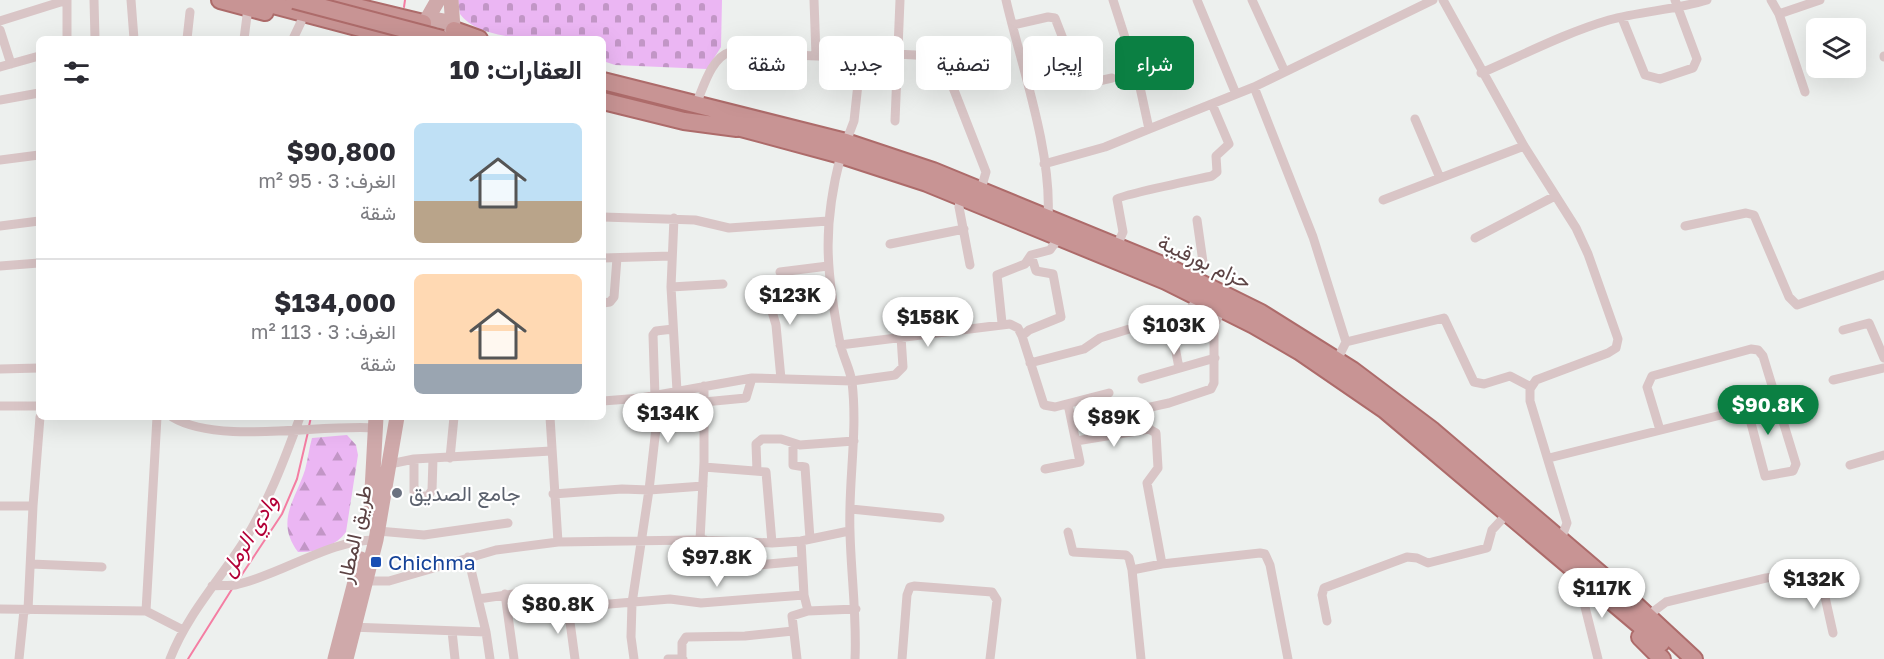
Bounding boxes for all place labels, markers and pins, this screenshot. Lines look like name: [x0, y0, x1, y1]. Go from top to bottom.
pin: $123K: [748, 275, 832, 326]
pin: $158K: [886, 297, 970, 348]
pin: $103K: [1132, 305, 1216, 356]
pin: $90.8K: [1719, 385, 1817, 436]
pin: $134K: [626, 393, 710, 444]
pin: $89K: [1078, 397, 1150, 448]
place label: جامع الصديق: [409, 480, 521, 508]
marker: جامع الصديق: [390, 486, 404, 500]
pin: $97.8K: [668, 537, 766, 588]
place label: Chichma: [388, 549, 476, 575]
marker: Chichma: [369, 555, 383, 569]
pin: $132K: [1772, 559, 1856, 610]
pin: $117K: [1560, 568, 1644, 619]
pin: $80.8K: [509, 584, 607, 635]

